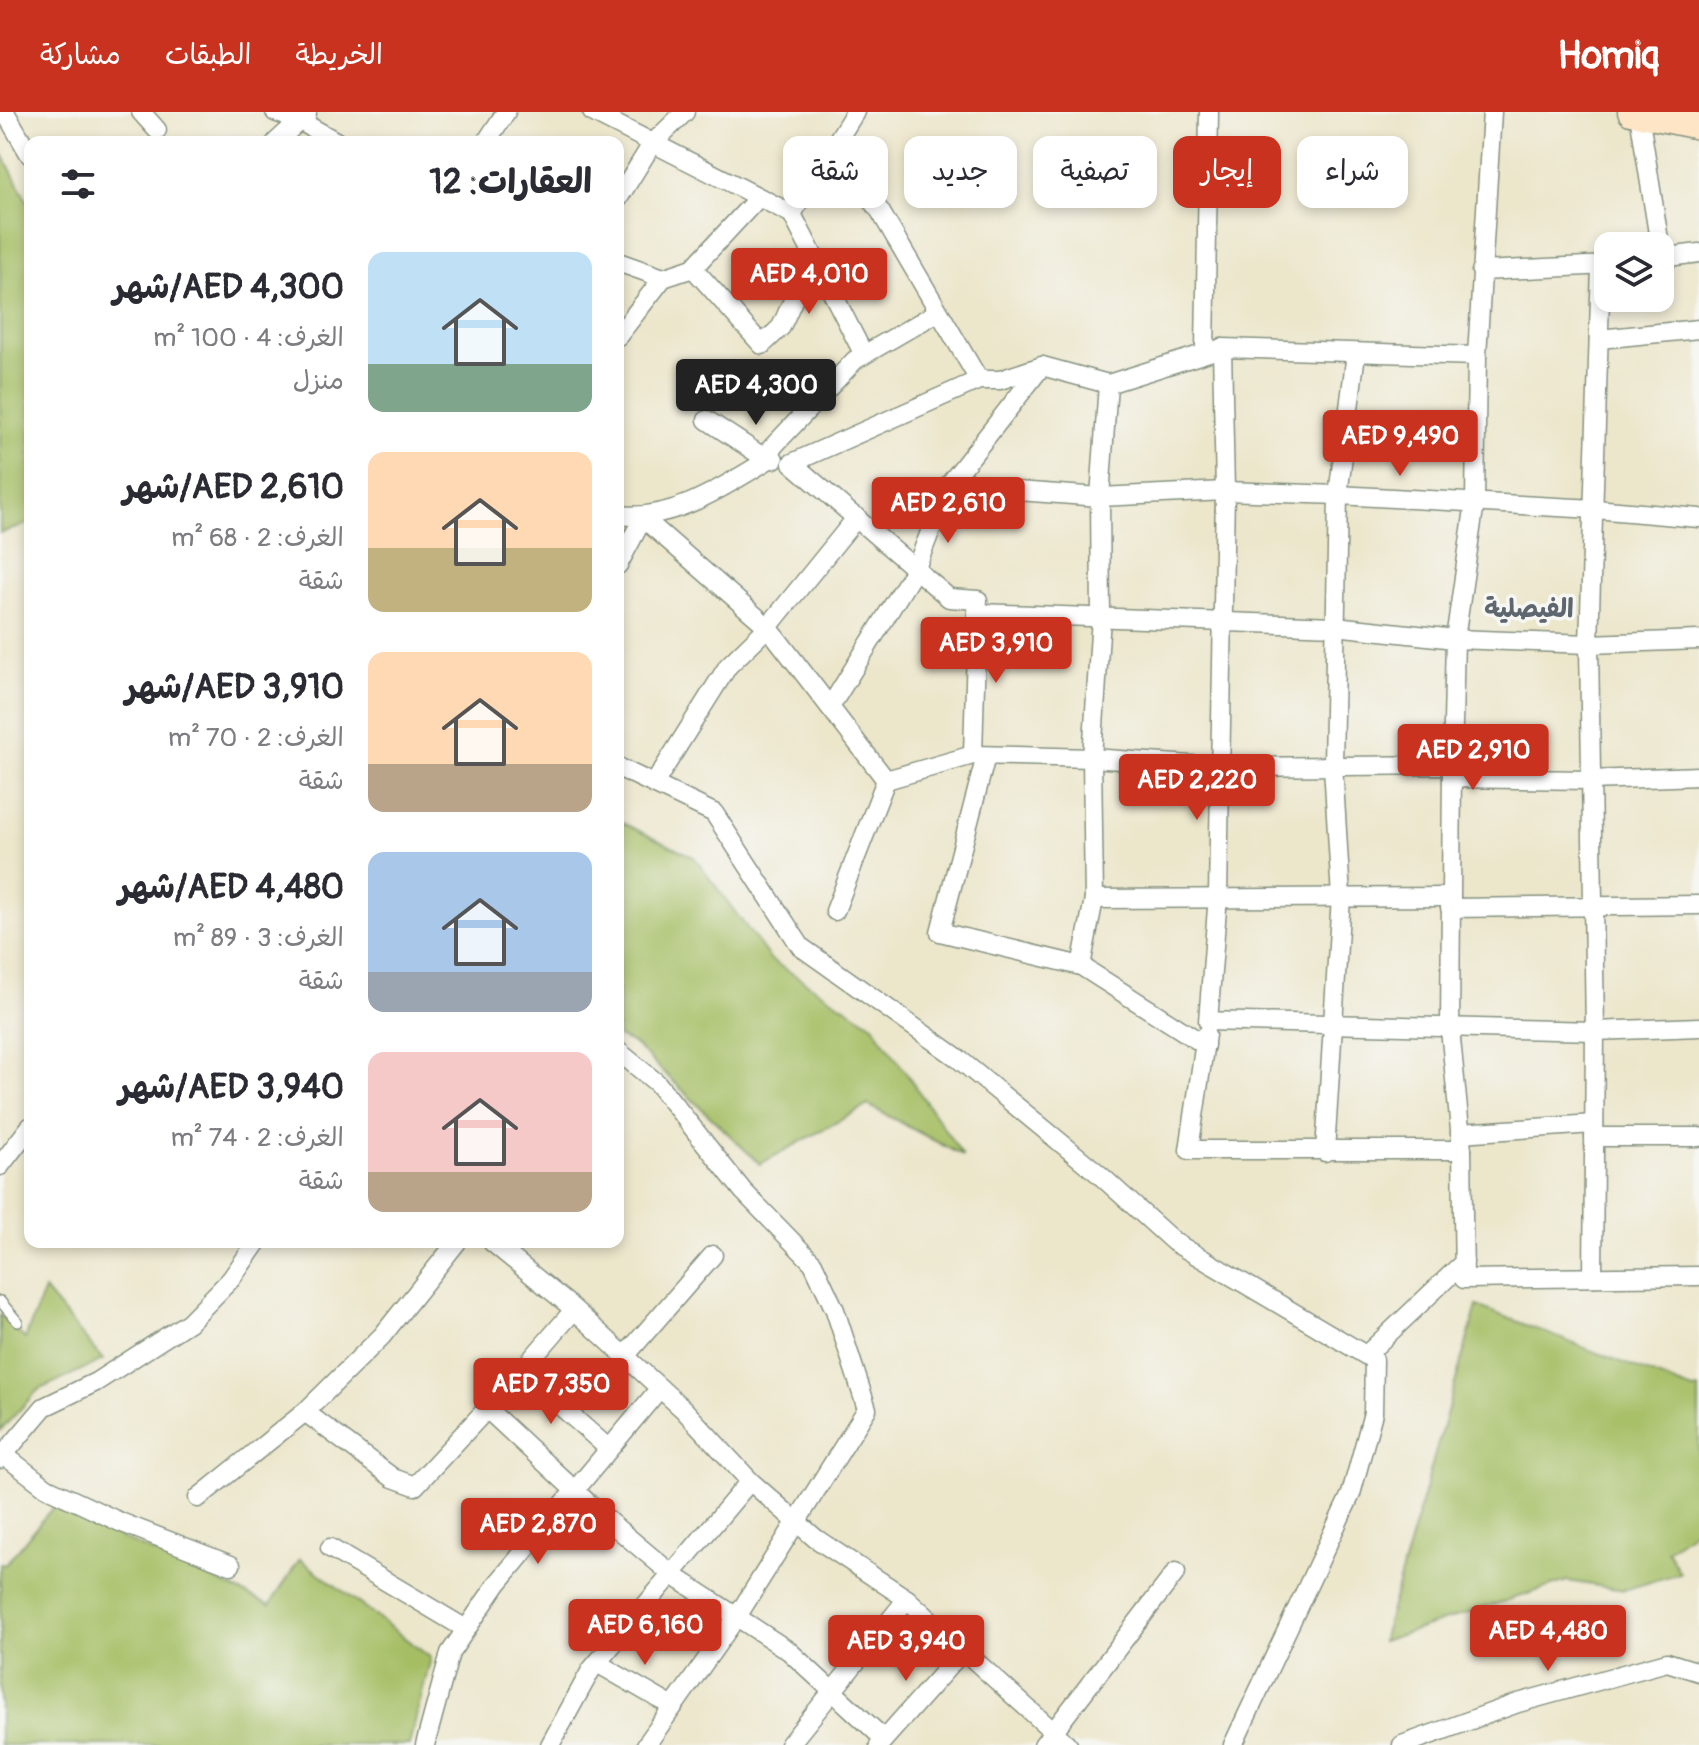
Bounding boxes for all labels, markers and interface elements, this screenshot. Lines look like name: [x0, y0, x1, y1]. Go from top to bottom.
text: Homiq: [1557, 32, 1659, 80]
text: مشاركة: [40, 38, 121, 73]
text: الطبقات: [165, 38, 251, 73]
text: الخريطة: [295, 38, 383, 73]
chip: شقة: [783, 136, 888, 208]
chip: جديد: [904, 136, 1017, 208]
chip: تصفية: [1033, 136, 1157, 208]
chip: إيجار: [1173, 136, 1281, 208]
chip: شراء: [1297, 136, 1408, 208]
text: العقارات: 12: [429, 161, 592, 204]
icon: filters: [56, 162, 100, 206]
map controls: [1594, 232, 1674, 312]
button: layers: [1594, 232, 1674, 312]
pin: AED 4,010: [717, 248, 901, 316]
text: AED 4,010: [749, 258, 869, 290]
text: AED 4,300/شهر: [113, 266, 344, 309]
icon: home: [432, 284, 528, 380]
text: الغرف: 4 · 100 m²: [153, 322, 344, 354]
pin: AED 4,300: [664, 359, 848, 427]
text: منزل: [293, 365, 344, 397]
text: AED 4,300: [694, 369, 818, 401]
pin: AED 9,490: [1308, 410, 1492, 478]
text: AED 9,490: [1341, 420, 1459, 452]
text: AED 2,610/شهر: [123, 466, 344, 509]
pin: AED 2,610: [856, 477, 1040, 545]
icon: home: [432, 484, 528, 580]
text: AED 2,610: [890, 487, 1006, 519]
text: الغرف: 2 · 68 m²: [171, 522, 344, 554]
text: شقة: [299, 565, 344, 597]
district label: الفيصلية: [1484, 593, 1574, 625]
pin: AED 3,910: [904, 617, 1088, 685]
text: AED 3,910: [939, 627, 1053, 659]
text: AED 3,910/شهر: [125, 666, 344, 709]
icon: home: [432, 684, 528, 780]
text: الغرف: 2 · 70 m²: [168, 722, 344, 754]
pin: AED 2,910: [1381, 724, 1565, 792]
text: AED 2,910: [1416, 734, 1530, 766]
pin: AED 2,220: [1105, 754, 1289, 822]
text: AED 2,220: [1137, 764, 1257, 796]
text: شقة: [299, 765, 344, 797]
text: AED 4,480/شهر: [118, 866, 344, 909]
icon: home: [432, 884, 528, 980]
text: الغرف: 3 · 89 m²: [173, 922, 344, 954]
text: شقة: [299, 965, 344, 997]
text: AED 3,940/شهر: [119, 1066, 344, 1109]
icon: home: [432, 1084, 528, 1180]
text: الغرف: 2 · 74 m²: [171, 1122, 344, 1154]
text: شقة: [299, 1165, 344, 1197]
pin: AED 7,350: [459, 1358, 643, 1426]
text: AED 7,350: [491, 1368, 611, 1400]
pin: AED 2,870: [446, 1498, 630, 1566]
text: AED 2,870: [479, 1508, 597, 1540]
pin: AED 6,160: [553, 1599, 737, 1667]
pin: AED 4,480: [1456, 1605, 1640, 1673]
text: AED 6,160: [586, 1609, 704, 1641]
pin: AED 3,940: [814, 1615, 998, 1683]
text: AED 4,480: [1488, 1615, 1608, 1647]
text: AED 3,940: [846, 1625, 966, 1657]

